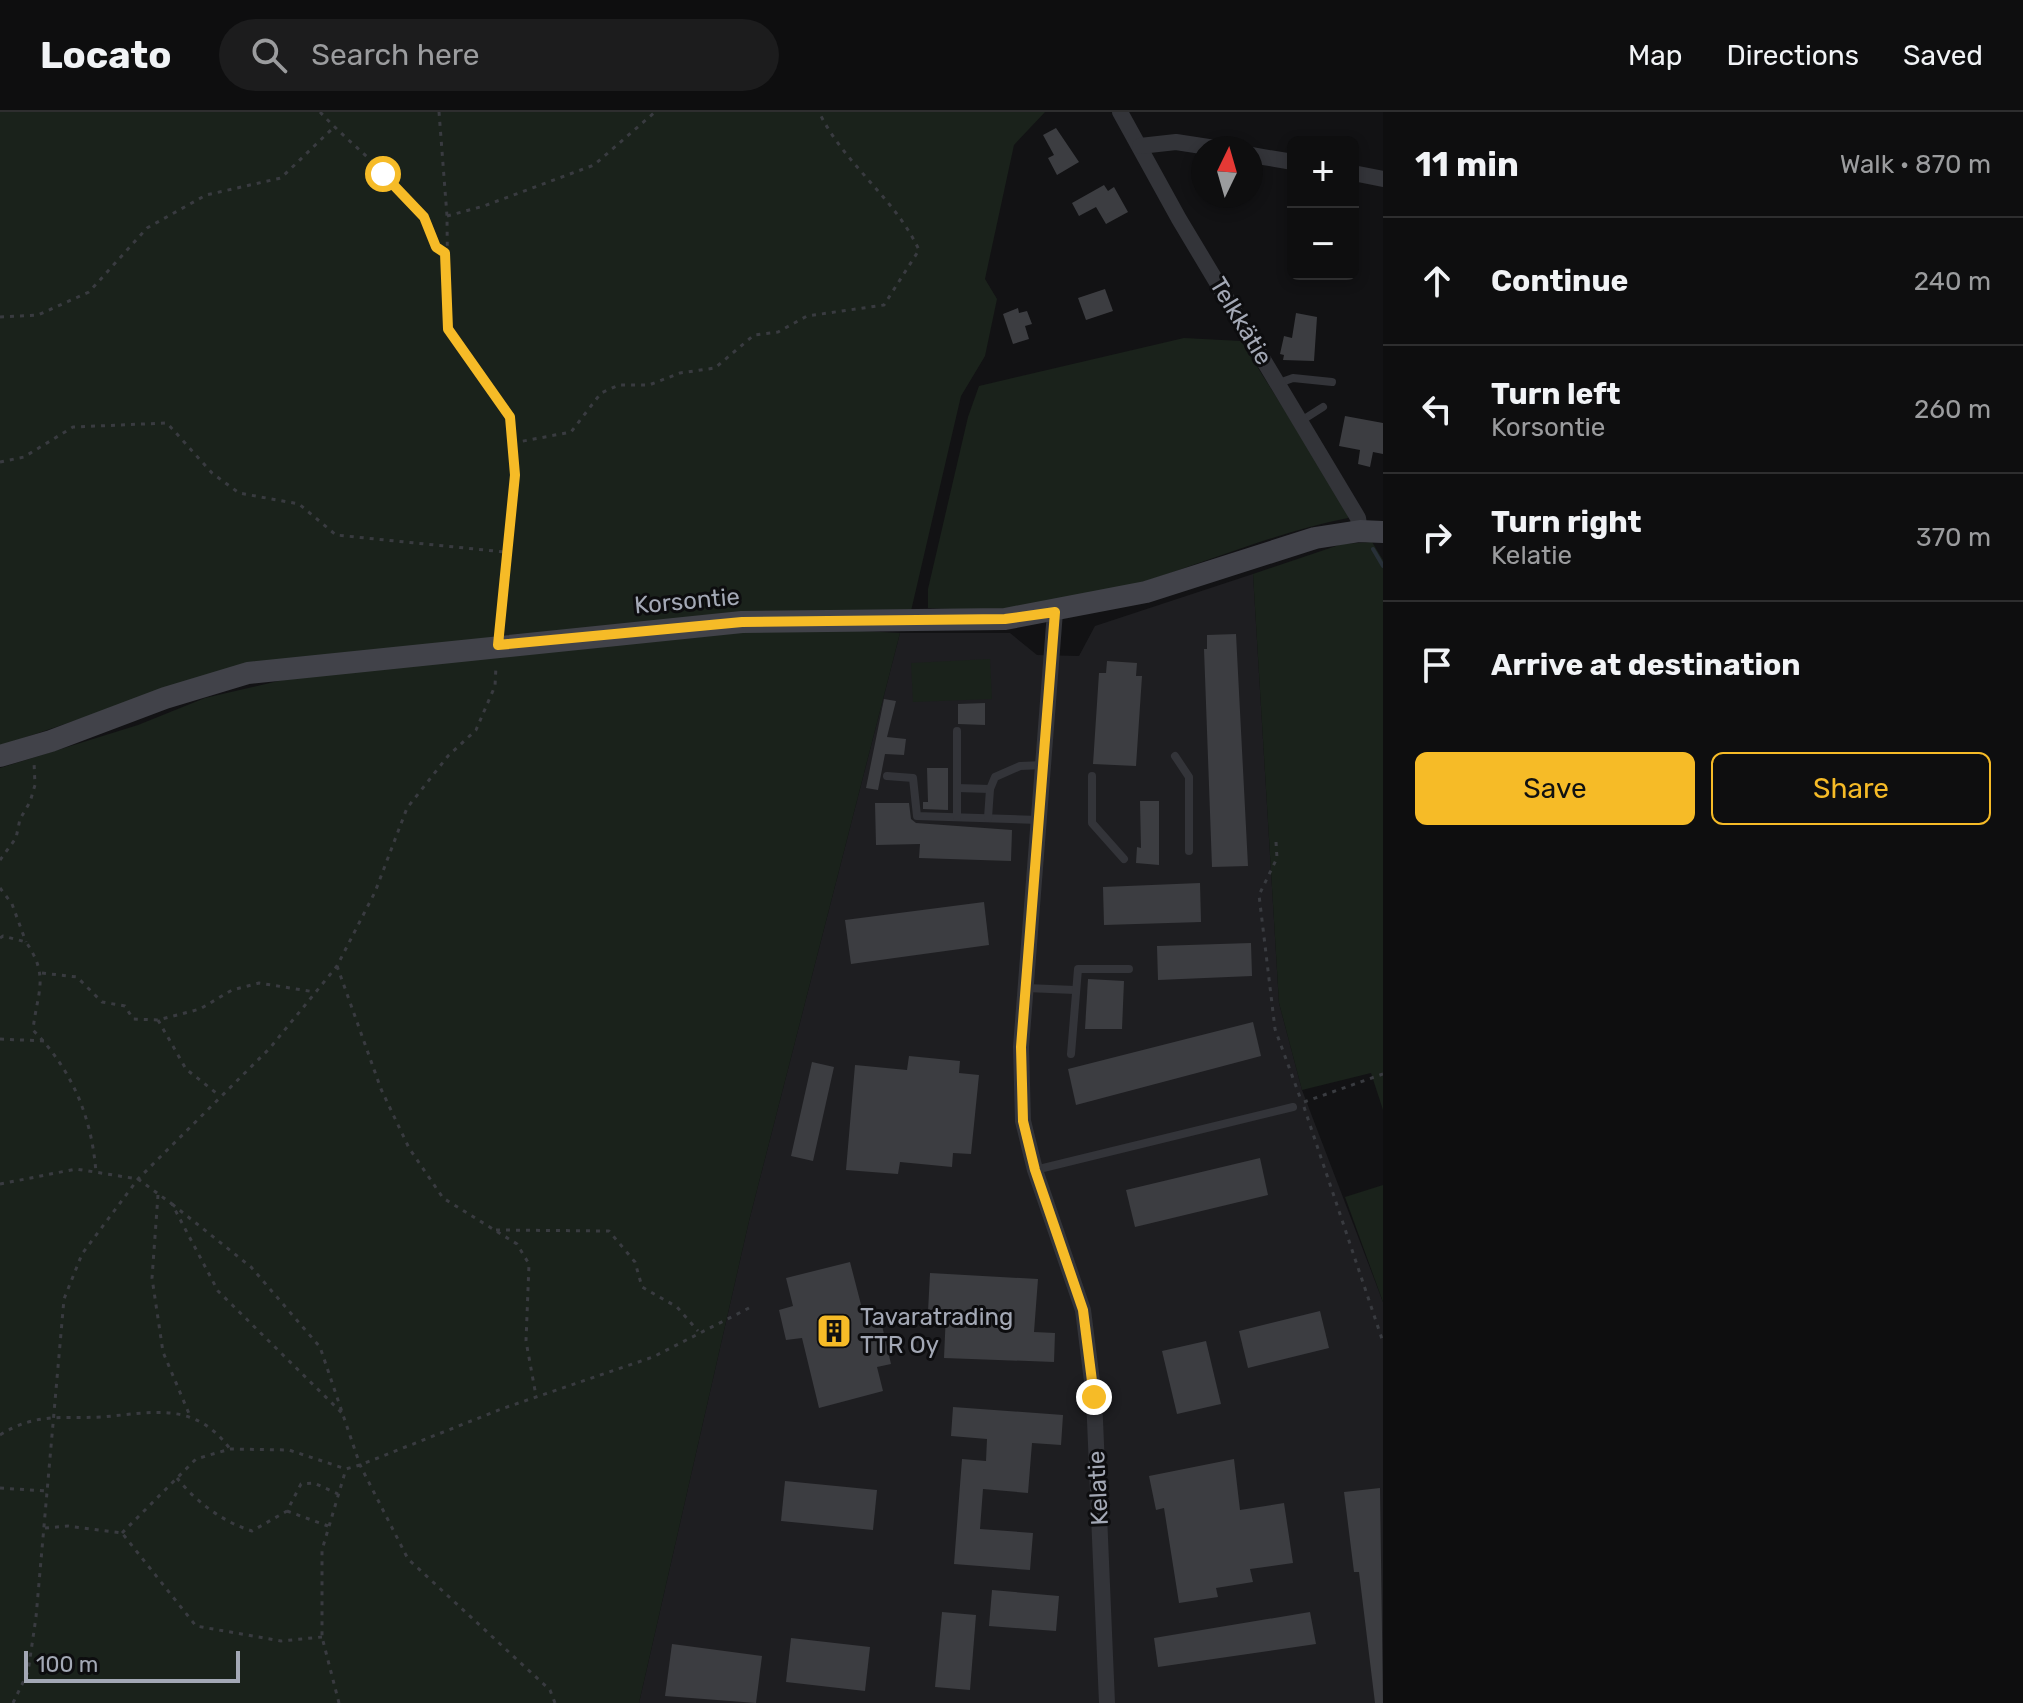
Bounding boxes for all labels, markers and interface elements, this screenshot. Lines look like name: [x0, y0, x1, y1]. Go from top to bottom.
search box: [219, 19, 779, 91]
text: Locato: [40, 32, 171, 78]
icon: search: [247, 33, 291, 77]
text: Search here: [311, 37, 480, 73]
text: Map: [1628, 39, 1682, 72]
text: Directions: [1726, 39, 1859, 72]
text: Saved: [1903, 39, 1983, 72]
north arrow: [1191, 136, 1263, 208]
map controls: [1287, 136, 1359, 280]
button: +: [1287, 136, 1359, 208]
text: 11 min: [1415, 144, 1519, 185]
text: Walk · 870 m: [1840, 149, 1991, 180]
route start: [365, 156, 401, 192]
button: −: [1287, 208, 1359, 280]
icon: ahead: [1415, 259, 1459, 303]
text: Continue: [1491, 263, 1628, 299]
text: 240 m: [1914, 266, 1991, 297]
street label: Telkkätie: [1204, 272, 1278, 370]
text: Turn left: [1491, 376, 1621, 412]
icon: left: [1415, 387, 1459, 431]
text: 260 m: [1914, 394, 1991, 425]
text: Korsontie: [1491, 412, 1605, 443]
text: Turn right: [1491, 504, 1642, 540]
icon: right: [1415, 515, 1459, 559]
text: 370 m: [1916, 522, 1991, 553]
text: Kelatie: [1491, 540, 1572, 571]
street label: Korsontie: [633, 582, 741, 620]
icon: arrive: [1415, 643, 1459, 687]
text: Arrive at destination: [1491, 647, 1801, 683]
button: Save: [1415, 752, 1695, 825]
button: Share: [1711, 752, 1991, 825]
place label: Tavaratrading TTR Oy: [860, 1303, 1013, 1359]
building icon: Tavaratrading TTR Oy: [815, 1312, 853, 1350]
route end: [1076, 1379, 1112, 1415]
street label: Kelatie: [1082, 1450, 1114, 1526]
scale bar: [24, 1647, 240, 1683]
text: 100 m: [36, 1651, 98, 1678]

